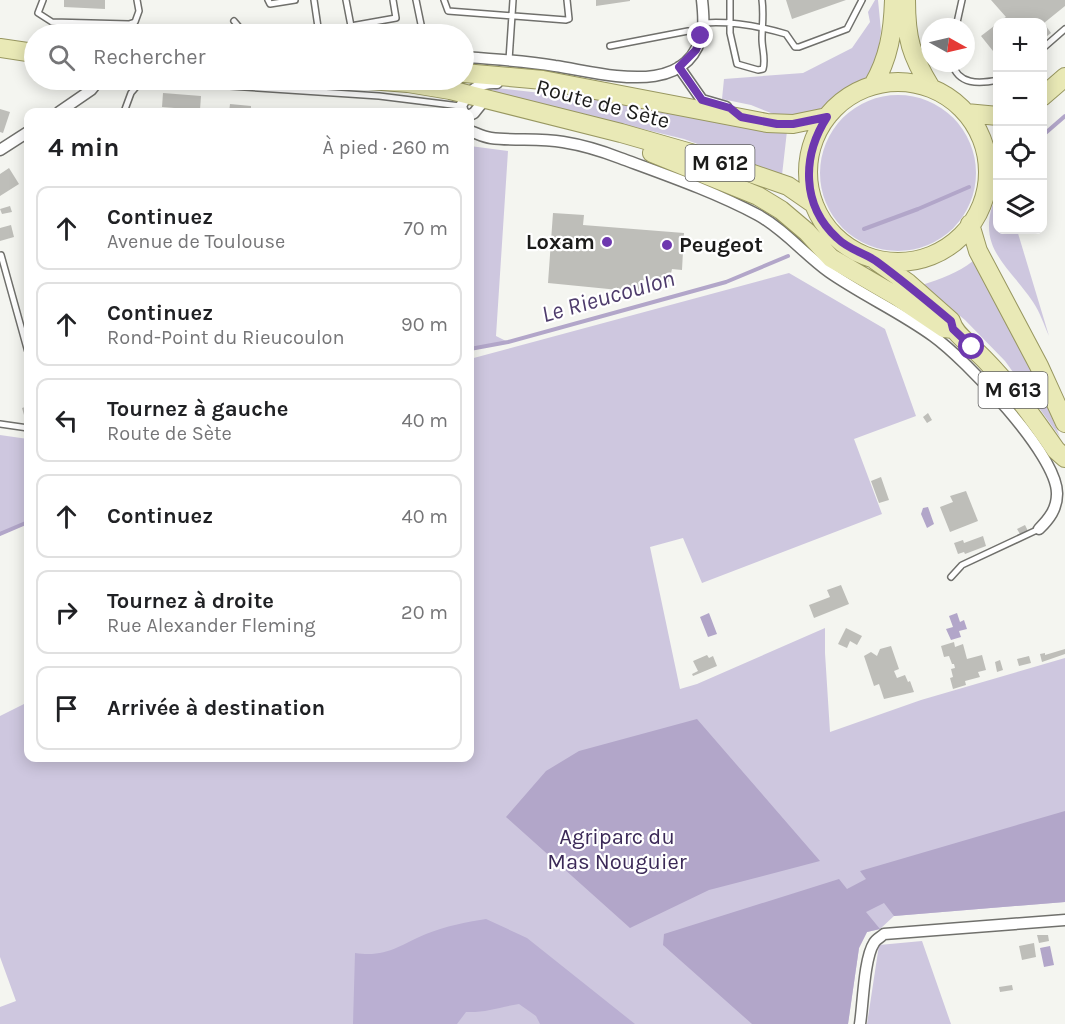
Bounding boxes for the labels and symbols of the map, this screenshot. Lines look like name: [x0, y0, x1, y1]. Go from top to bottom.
north arrow: [921, 18, 975, 72]
route end: [687, 22, 713, 48]
street label: Route de Sète: [533, 74, 673, 134]
road number: M 612: [686, 145, 754, 181]
place label: Loxam: [526, 229, 595, 255]
place label: Peugeot: [679, 232, 763, 258]
marker: Loxam: [600, 235, 614, 249]
marker: Peugeot: [660, 238, 674, 252]
water label: Le Rieucoulon: [538, 264, 678, 328]
route start: [958, 333, 984, 359]
road number: M 613: [978, 372, 1048, 408]
park label: Agriparc du Mas Nouguier: [547, 824, 687, 875]

